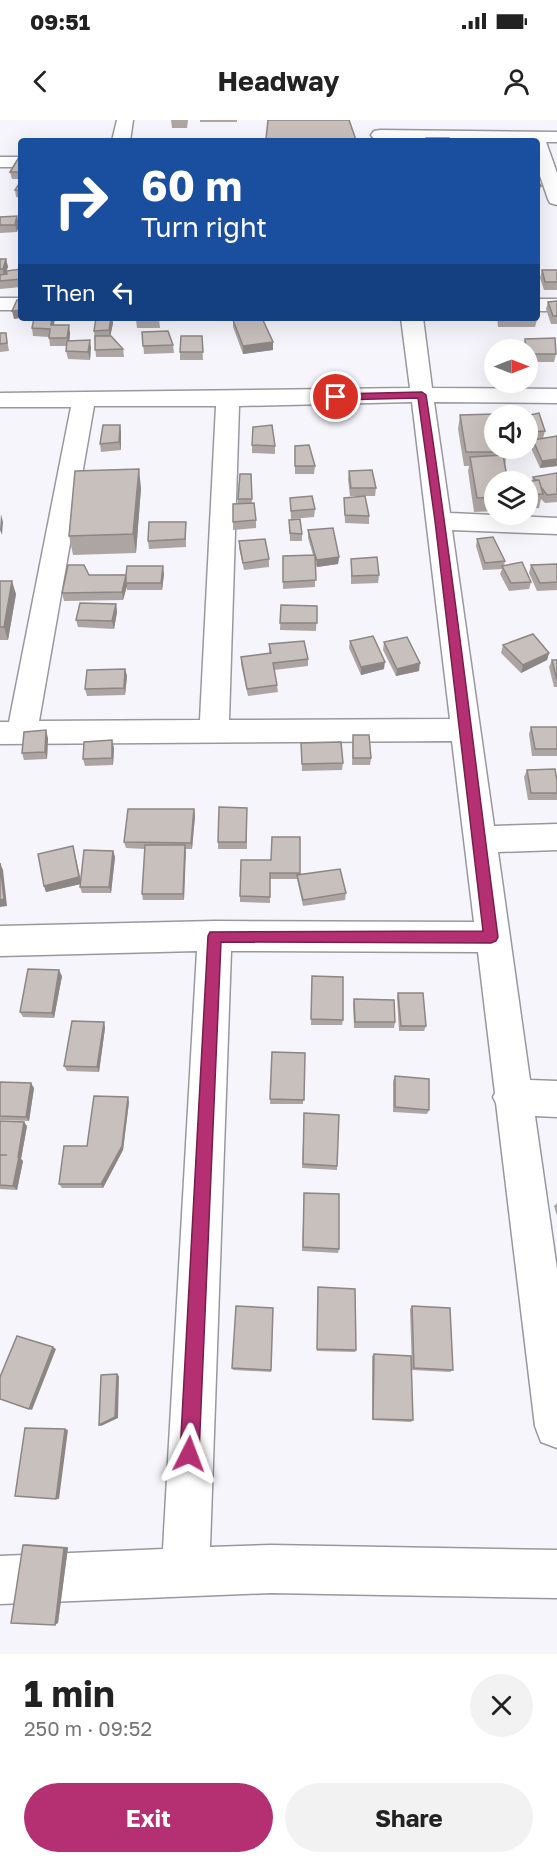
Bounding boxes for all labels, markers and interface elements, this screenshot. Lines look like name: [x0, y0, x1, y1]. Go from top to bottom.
text: 09:51: [30, 8, 90, 35]
icon: back: [24, 65, 57, 98]
text: Headway: [218, 65, 339, 97]
icon: person: [500, 65, 533, 98]
text: 60 m: [141, 160, 242, 210]
icon: right: [42, 162, 120, 240]
text: Turn right: [141, 211, 267, 243]
icon: left: [107, 276, 140, 309]
text: Then: [42, 279, 95, 306]
north arrow: [484, 339, 538, 393]
map controls: [484, 339, 538, 525]
pin: [310, 371, 361, 422]
icon: arrive: [319, 380, 352, 413]
button: sound: [484, 405, 538, 459]
button: layers: [484, 471, 538, 525]
position arrow: [157, 1422, 221, 1486]
text: 1 min: [24, 1672, 115, 1715]
button: close: [470, 1674, 533, 1737]
text: 250 m · 09:52: [24, 1716, 152, 1740]
button: Exit: [24, 1783, 273, 1852]
button: Share: [285, 1783, 533, 1852]

